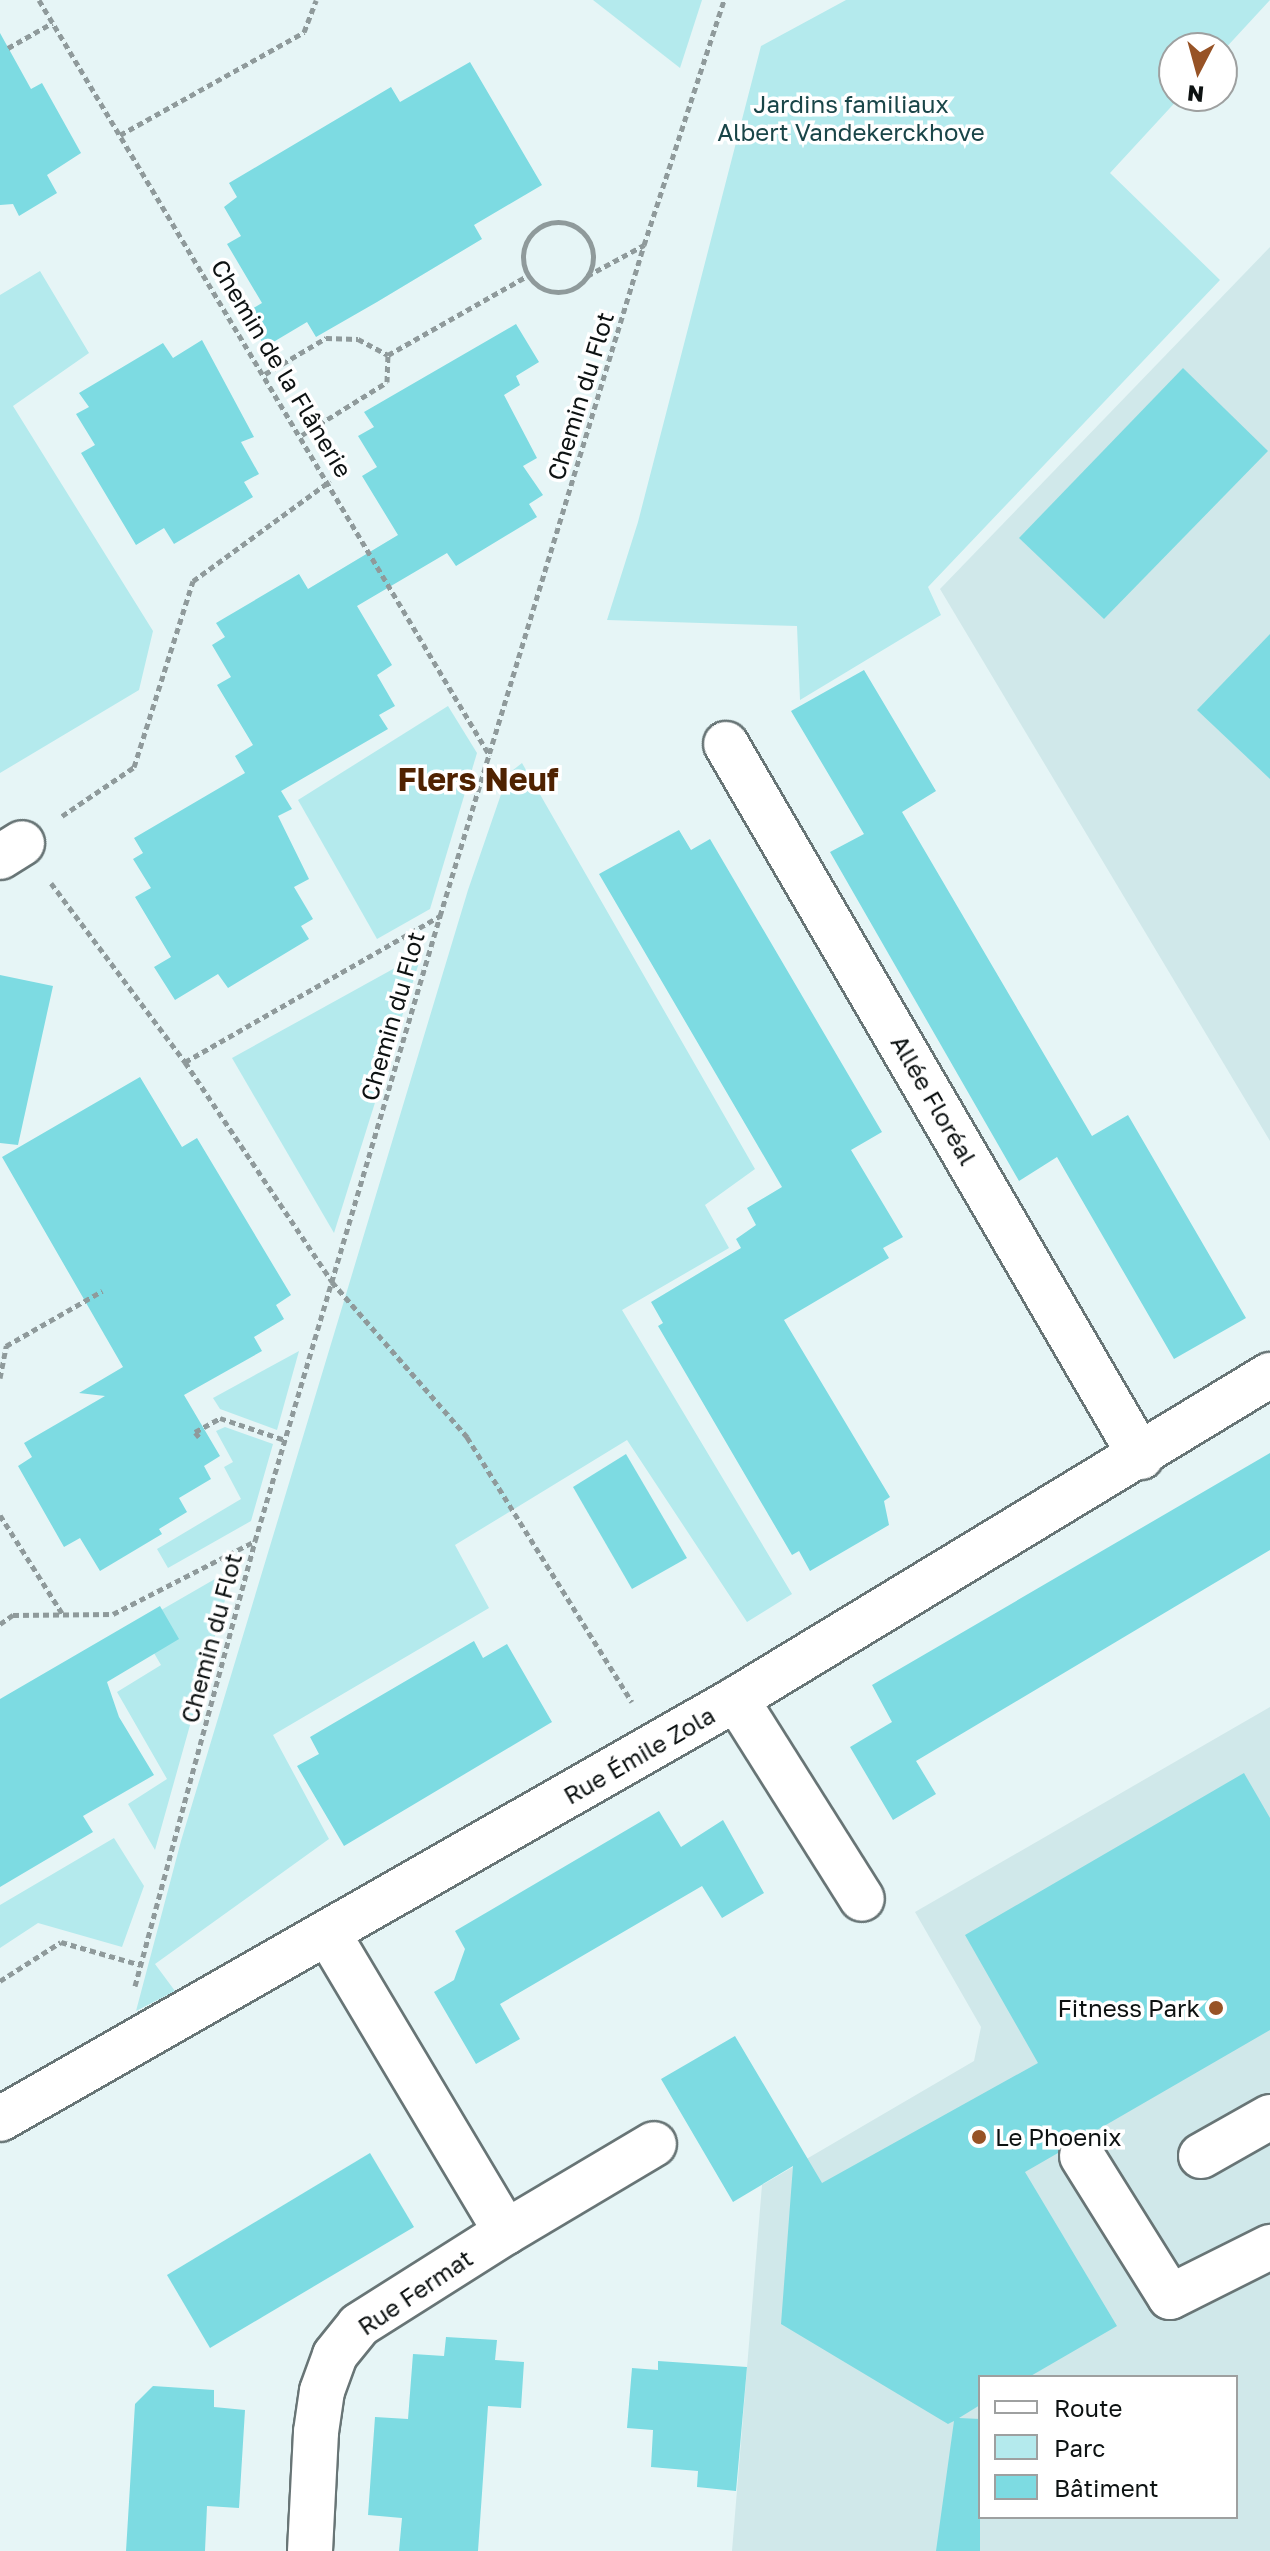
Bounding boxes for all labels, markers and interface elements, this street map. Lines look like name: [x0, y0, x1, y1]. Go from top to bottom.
north arrow: [1158, 32, 1238, 112]
text: N: [1186, 80, 1205, 109]
park label: Jardins familiaux Albert Vandekerckhove: [717, 90, 985, 146]
street label: Chemin de la Flânerie: [205, 254, 359, 482]
street label: Chemin du Flot: [541, 308, 619, 484]
district label: Flers Neuf: [398, 760, 558, 798]
street label: Chemin du Flot: [354, 928, 430, 1104]
street label: Allée Floréal: [885, 1030, 983, 1170]
street label: Chemin du Flot: [175, 1550, 247, 1726]
street label: Rue Émile Zola: [558, 1700, 720, 1810]
place label: Fitness Park: [1058, 1994, 1200, 2022]
marker: Fitness Park: [1207, 1999, 1225, 2017]
place label: Le Phoenix: [995, 2123, 1122, 2151]
marker: Le Phoenix: [970, 2128, 988, 2146]
street label: Rue Fermat: [352, 2243, 478, 2341]
legend: [978, 2375, 1238, 2519]
text: Route: [1054, 2393, 1123, 2422]
text: Parc: [1054, 2433, 1105, 2462]
text: Bâtiment: [1054, 2473, 1159, 2502]

